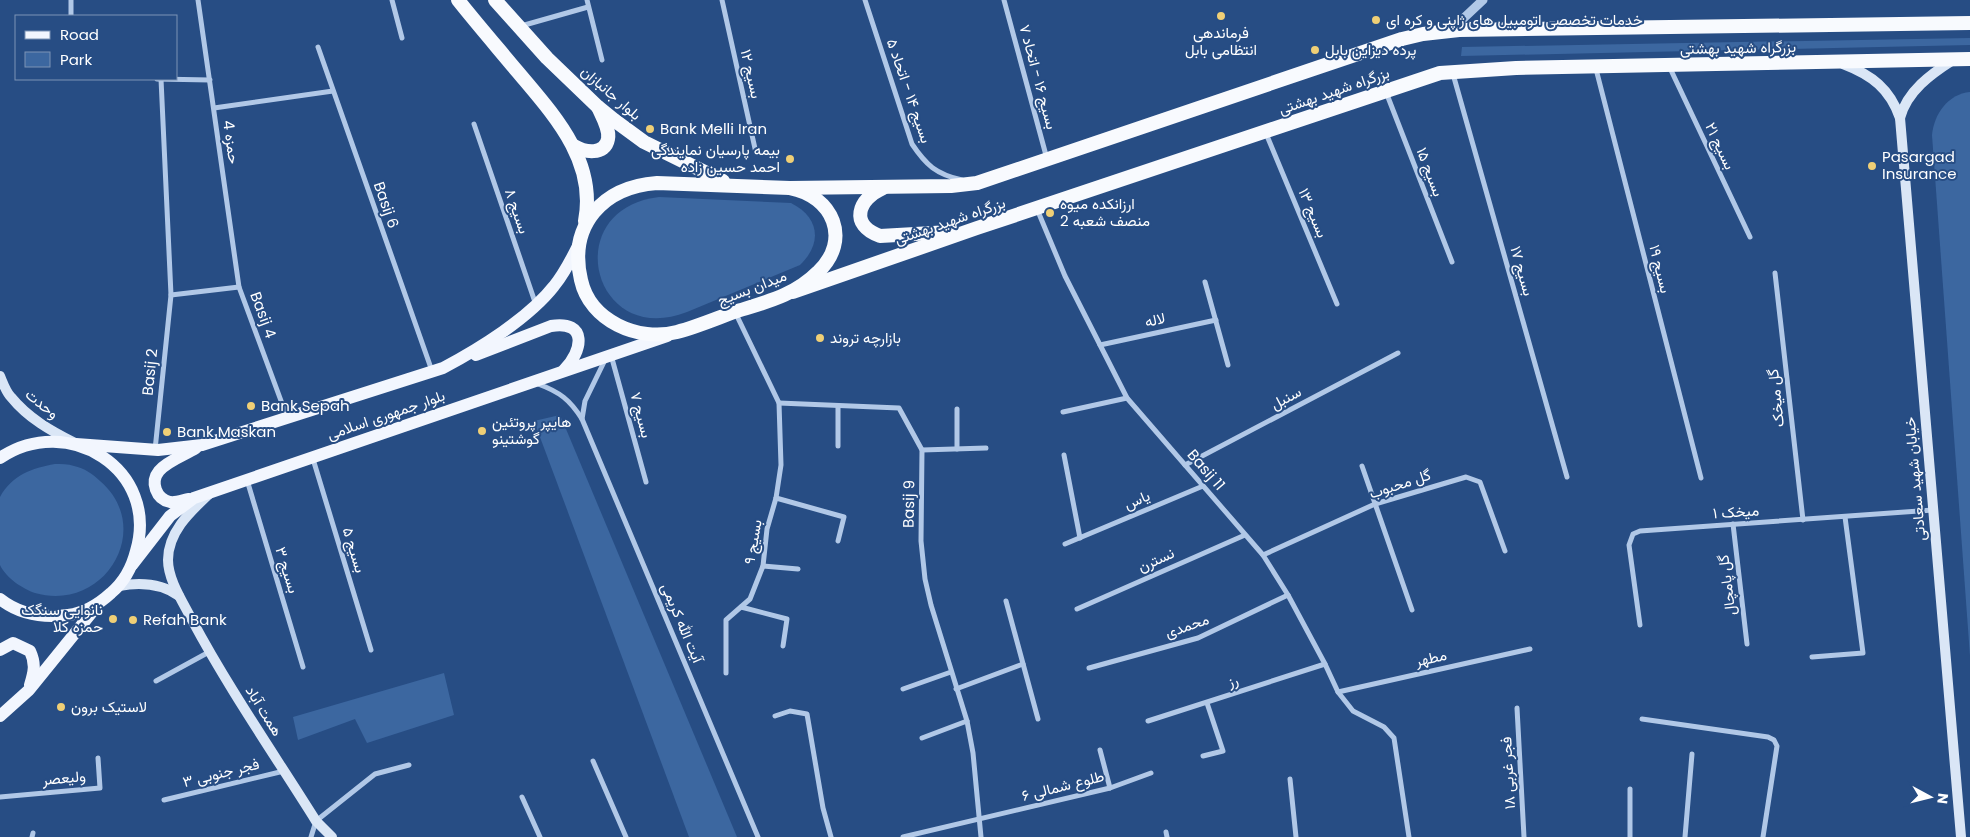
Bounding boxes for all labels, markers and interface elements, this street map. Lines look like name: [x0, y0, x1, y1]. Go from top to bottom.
place label: خدمات تخصصی اتومبیل های ژاپنی و کره ای: [1386, 9, 1643, 30]
marker: فرماندهی انتظامی بابل: [1215, 10, 1227, 22]
marker: خدمات تخصصی اتومبیل های ژاپنی و کره ای: [1370, 14, 1382, 26]
legend: [15, 15, 178, 80]
street label: بسیج ۱۶ - اتحاد ۷: [1013, 22, 1063, 132]
place label: فرماندهی انتظامی بابل: [1185, 22, 1257, 60]
text: Road: [60, 24, 99, 45]
street label: بسیج ۱۴ - اتحاد ۵: [881, 36, 937, 146]
street label: بزرگراه شهید بهشتی: [1680, 36, 1796, 59]
place label: پرده دیزاین بابل: [1325, 39, 1416, 60]
marker: پرده دیزاین بابل: [1309, 44, 1321, 56]
street label: بسیج ۱۲: [735, 47, 767, 101]
text: Park: [60, 49, 92, 70]
street label: بلوار جانبازان: [577, 61, 646, 125]
street label: بزرگراه شهید بهشتی: [1276, 62, 1392, 119]
place label: Bank Melli Iran: [660, 118, 767, 139]
street label: حمزه 4: [218, 119, 245, 165]
street label: بسیج ۲۱: [1699, 119, 1741, 173]
marker: Bank Melli Iran: [644, 123, 656, 135]
place label: بیمه پارسیان نمایندگی احمد حسین زاده: [651, 139, 780, 177]
street label: بسیج ۱۵: [1411, 144, 1449, 200]
place label: Pasargad Insurance: [1882, 146, 1956, 184]
marker: بیمه پارسیان نمایندگی احمد حسین زاده: [784, 153, 796, 165]
marker: Pasargad Insurance: [1866, 160, 1878, 172]
street label: Basij 6: [369, 179, 404, 231]
street label: بسیج ۸: [499, 185, 535, 237]
street label: بسیج ۱۳: [1293, 185, 1333, 241]
street label: بزرگراه شهید بهشتی: [892, 192, 1008, 249]
place label: ارزانکده میوه منصف شعبه 2: [1060, 193, 1150, 231]
marker: ارزانکده میوه منصف شعبه 2: [1044, 207, 1056, 219]
street label: بسیج ۱۹: [1643, 242, 1677, 296]
street label: بسیج ۱۷: [1504, 244, 1540, 298]
street label: میدان بسیج: [714, 265, 790, 311]
street label: Basij 4: [245, 289, 282, 341]
street label: لاله: [1143, 307, 1167, 332]
place label: بازارچه تروند: [830, 327, 901, 348]
marker: بازارچه تروند: [814, 332, 826, 344]
street label: Basij 2: [137, 347, 162, 397]
street label: گل میخک: [1762, 368, 1789, 428]
street label: سنبل: [1267, 381, 1305, 414]
street label: وحدت: [21, 384, 64, 424]
street label: بلوار جمهوری اسلامی: [324, 385, 448, 445]
street label: بسیج ۷: [624, 390, 658, 440]
place label: Bank Sepah: [261, 395, 350, 416]
marker: Bank Sepah: [245, 400, 257, 412]
place label: هایپر پروتئین گوشتینو: [492, 411, 571, 449]
street label: خیابان شهید سعادتی: [1899, 416, 1930, 542]
place label: Bank Maskan: [177, 421, 276, 442]
marker: هایپر پروتئین گوشتینو: [476, 425, 488, 437]
marker: Bank Maskan: [161, 426, 173, 438]
street label: Basij 11: [1183, 445, 1230, 495]
street label: گل محبوب: [1366, 464, 1434, 503]
street label: Basij 9: [898, 480, 919, 528]
street label: یاس: [1121, 485, 1153, 514]
street label: میخک ۱: [1712, 499, 1760, 524]
street label: بسیج ۹: [738, 518, 768, 566]
street label: بسیج ۵: [337, 525, 371, 575]
street label: نسترن: [1134, 542, 1177, 577]
street label: بسیج ۳: [270, 544, 304, 596]
street label: گل پامچال: [1712, 553, 1741, 617]
street label: آیت الله کریمی: [656, 580, 709, 667]
place label: نانوایی سنگک حمزه کلا: [21, 599, 103, 637]
street label: محمدی: [1162, 608, 1212, 643]
place label: Refah Bank: [143, 609, 227, 630]
marker: نانوایی سنگک حمزه کلا: [107, 613, 119, 625]
marker: Refah Bank: [127, 614, 139, 626]
street label: مطهر: [1412, 644, 1449, 671]
street label: رز: [1224, 669, 1241, 692]
street label: همت آباد: [241, 681, 288, 740]
place label: لاستیک برون: [71, 696, 147, 717]
marker: لاستیک برون: [55, 701, 67, 713]
street label: فجر غربی ۱۸: [1495, 736, 1520, 810]
street label: فجر جنوبی ۳: [180, 753, 261, 792]
street label: ولیعصر: [40, 765, 87, 790]
street label: طلوع شمالی ۶: [1019, 765, 1107, 807]
north arrow: [1905, 772, 1955, 822]
text: N: [1932, 792, 1953, 805]

